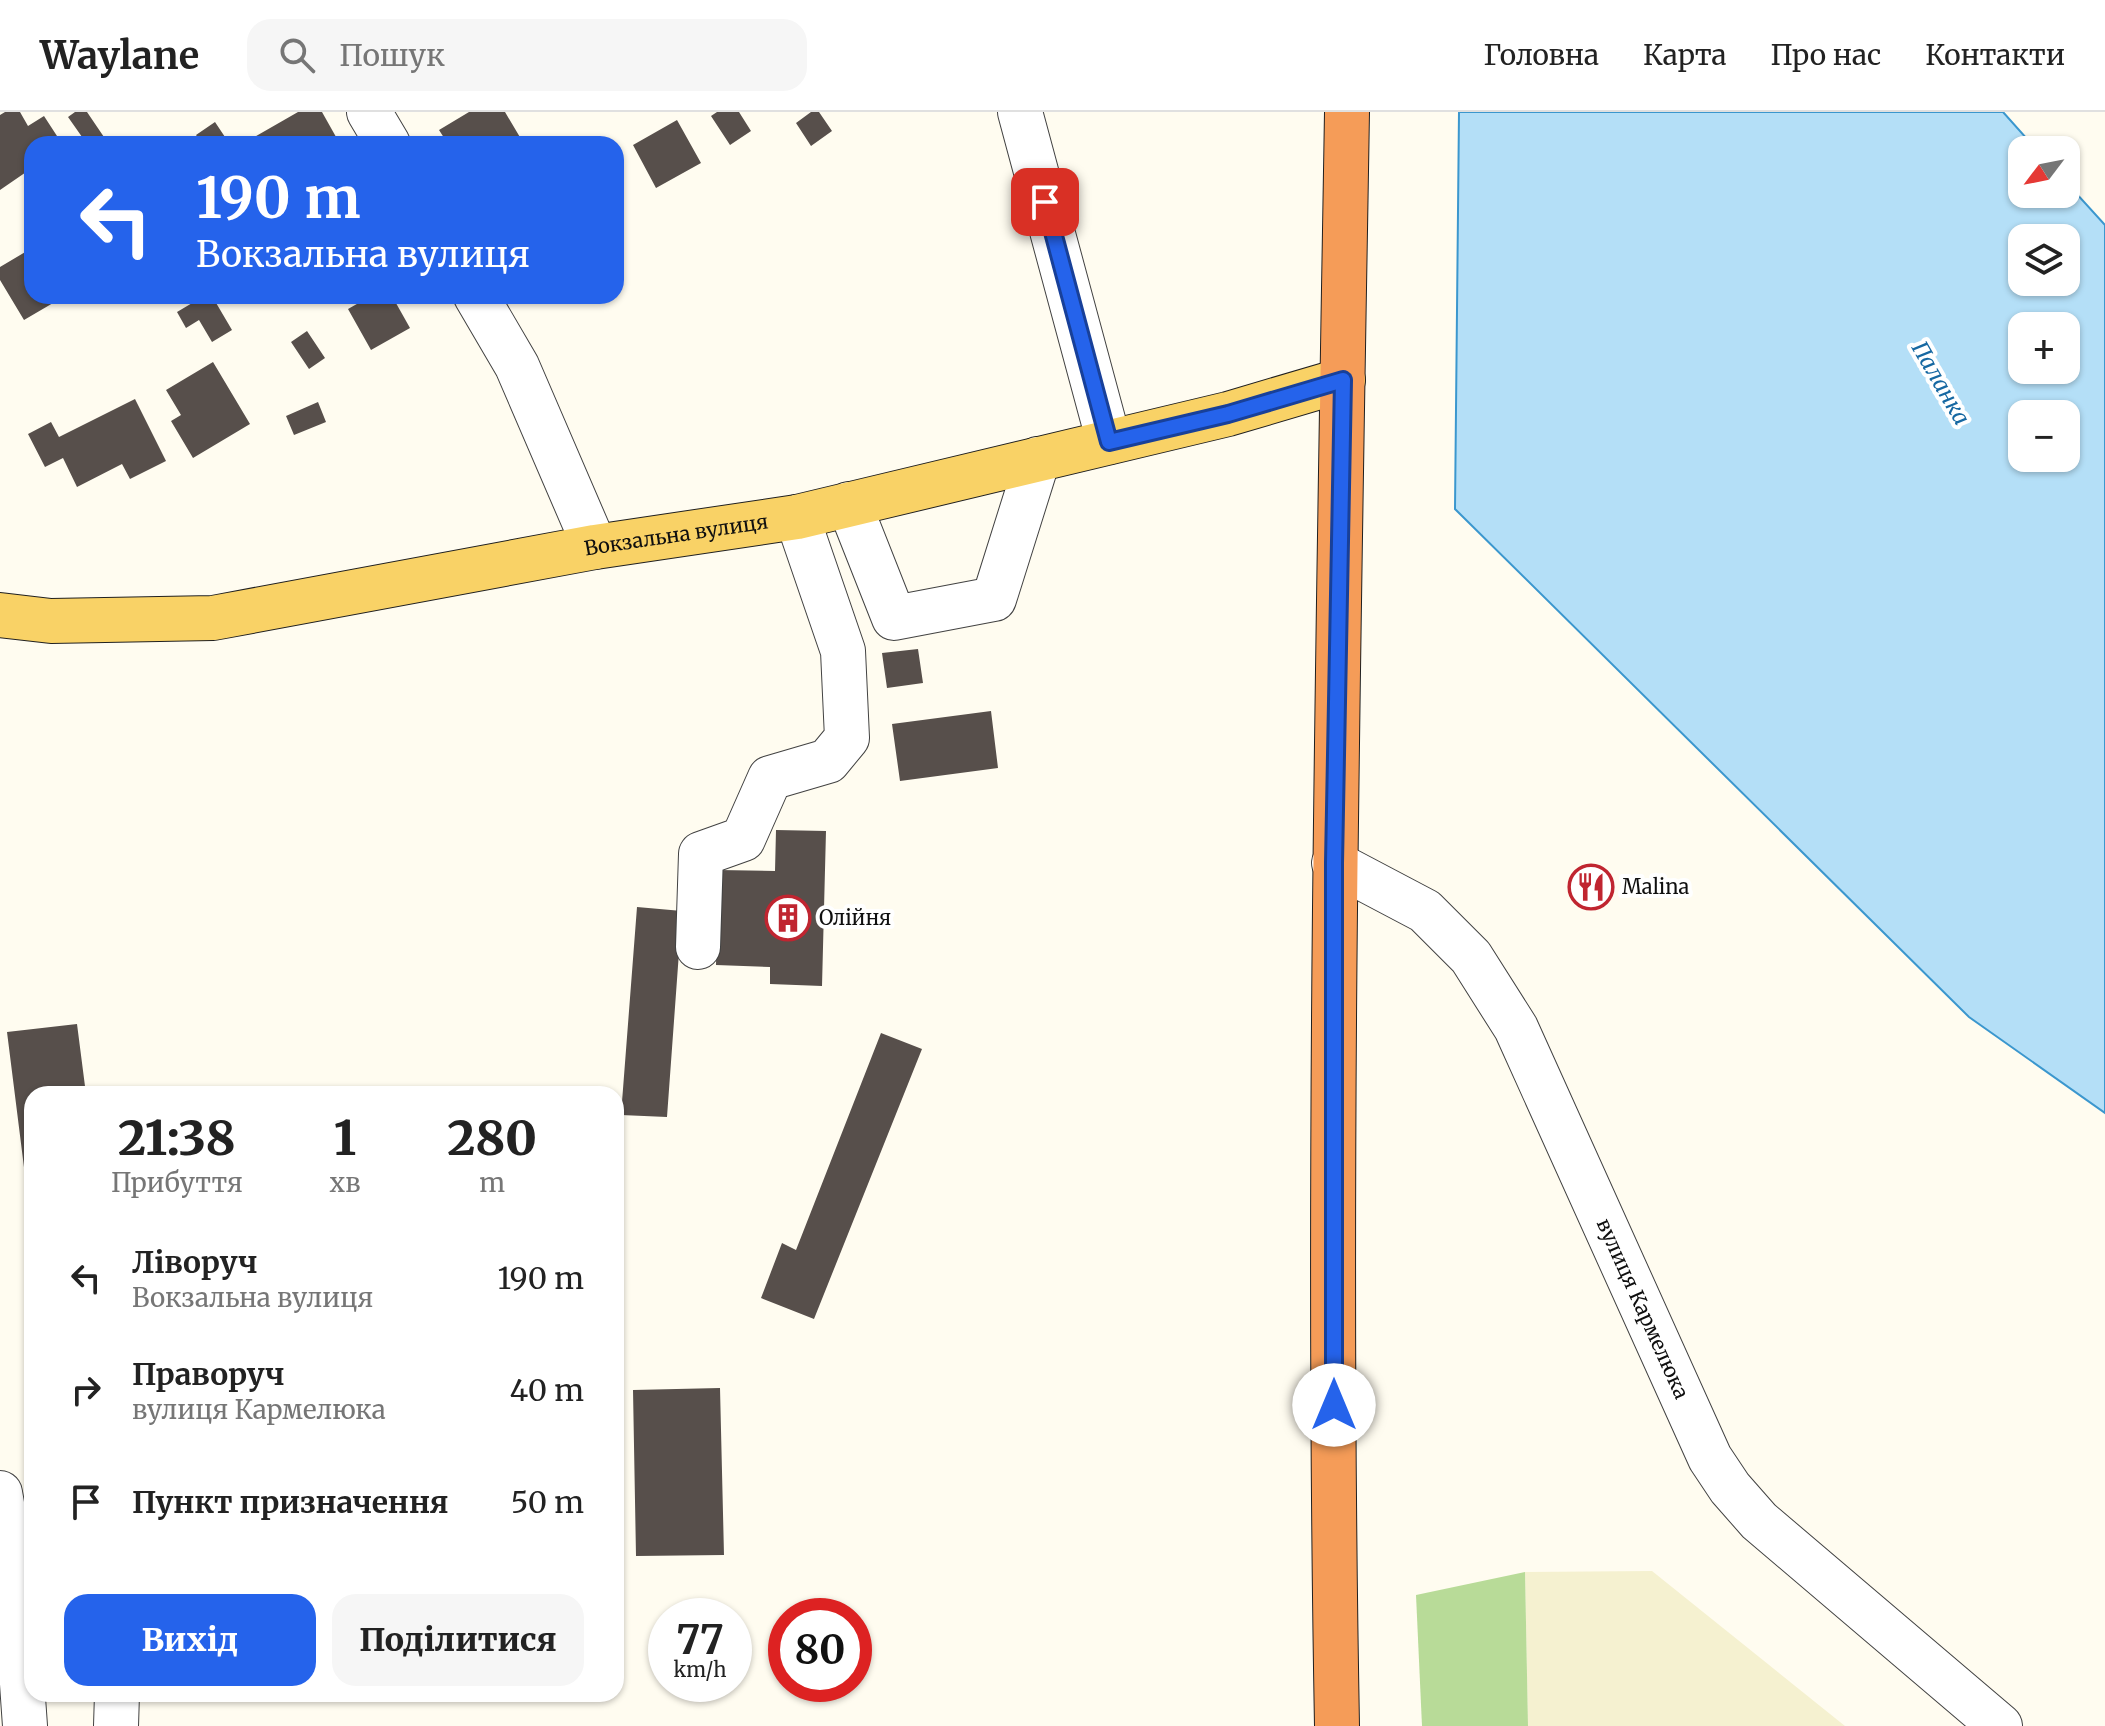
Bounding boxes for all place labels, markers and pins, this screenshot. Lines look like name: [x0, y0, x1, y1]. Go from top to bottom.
pin: [1011, 168, 1079, 236]
restaurant icon: Malina: [1567, 863, 1615, 911]
place label: Malina: [1622, 874, 1690, 899]
building icon: Олійня: [764, 894, 812, 942]
place label: Олійня: [819, 905, 891, 930]

